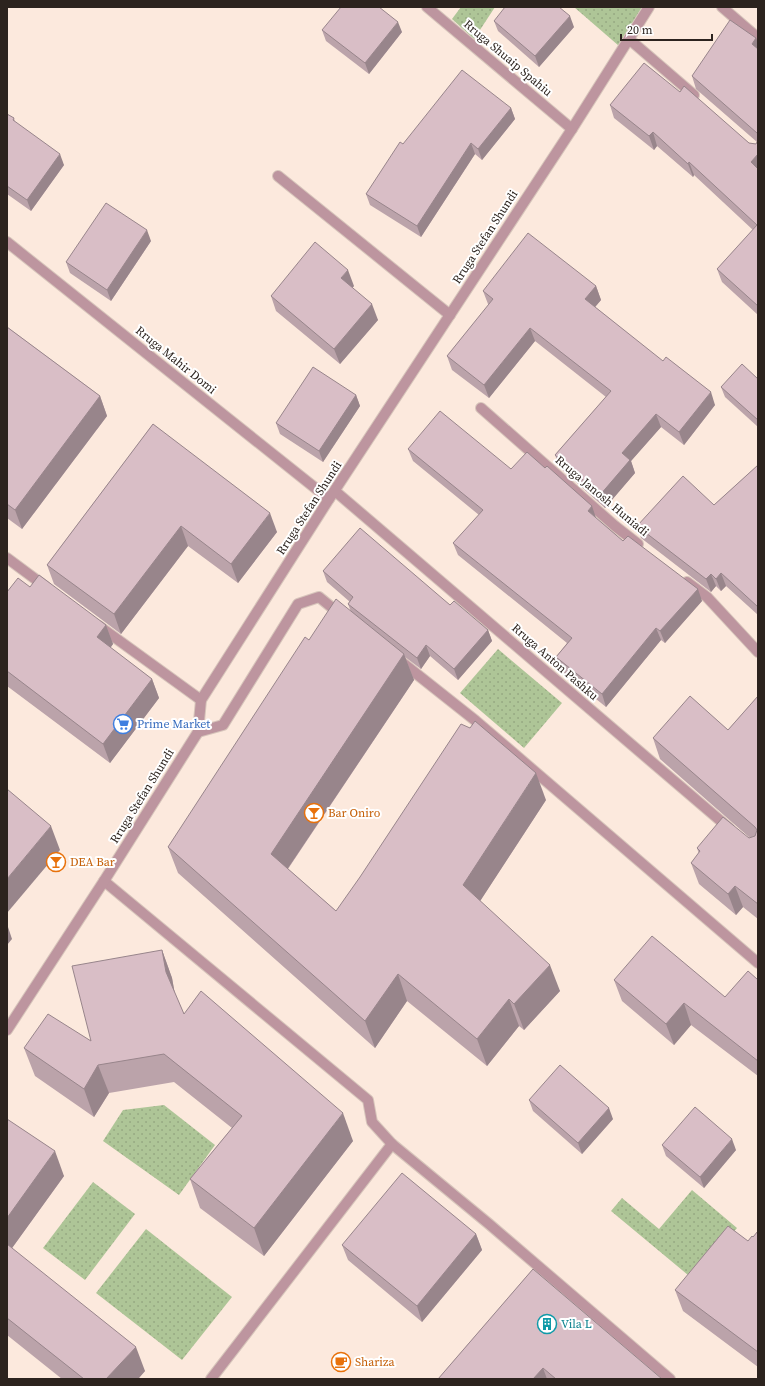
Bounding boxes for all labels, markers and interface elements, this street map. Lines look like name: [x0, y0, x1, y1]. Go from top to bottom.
street label: Rruga Shuaip Spahiu: [460, 16, 556, 100]
scale bar: [621, 16, 712, 42]
text: 20 m: [627, 22, 653, 38]
street label: Rruga Stefan Shundi: [449, 187, 522, 287]
street label: Rruga Mahir Domi: [132, 322, 220, 398]
street label: Rruga Janosh Huniadi: [552, 452, 652, 540]
street label: Rruga Stefan Shundi: [273, 458, 346, 558]
street label: Rruga Anton Pashku: [508, 620, 602, 704]
supermarket icon: Prime Market: [112, 713, 134, 735]
place label: Prime Market: [137, 716, 210, 732]
street label: Rruga Stefan Shundi: [106, 745, 178, 846]
bar icon: Bar Oniro: [303, 802, 325, 824]
place label: Bar Oniro: [328, 805, 381, 821]
bar icon: DEA Bar: [45, 851, 67, 873]
place label: DEA Bar: [70, 854, 115, 870]
building icon: Vila L: [536, 1313, 558, 1335]
place label: Vila L: [561, 1316, 592, 1332]
cafe icon: Shariza: [330, 1351, 352, 1373]
place label: Shariza: [355, 1354, 395, 1370]

